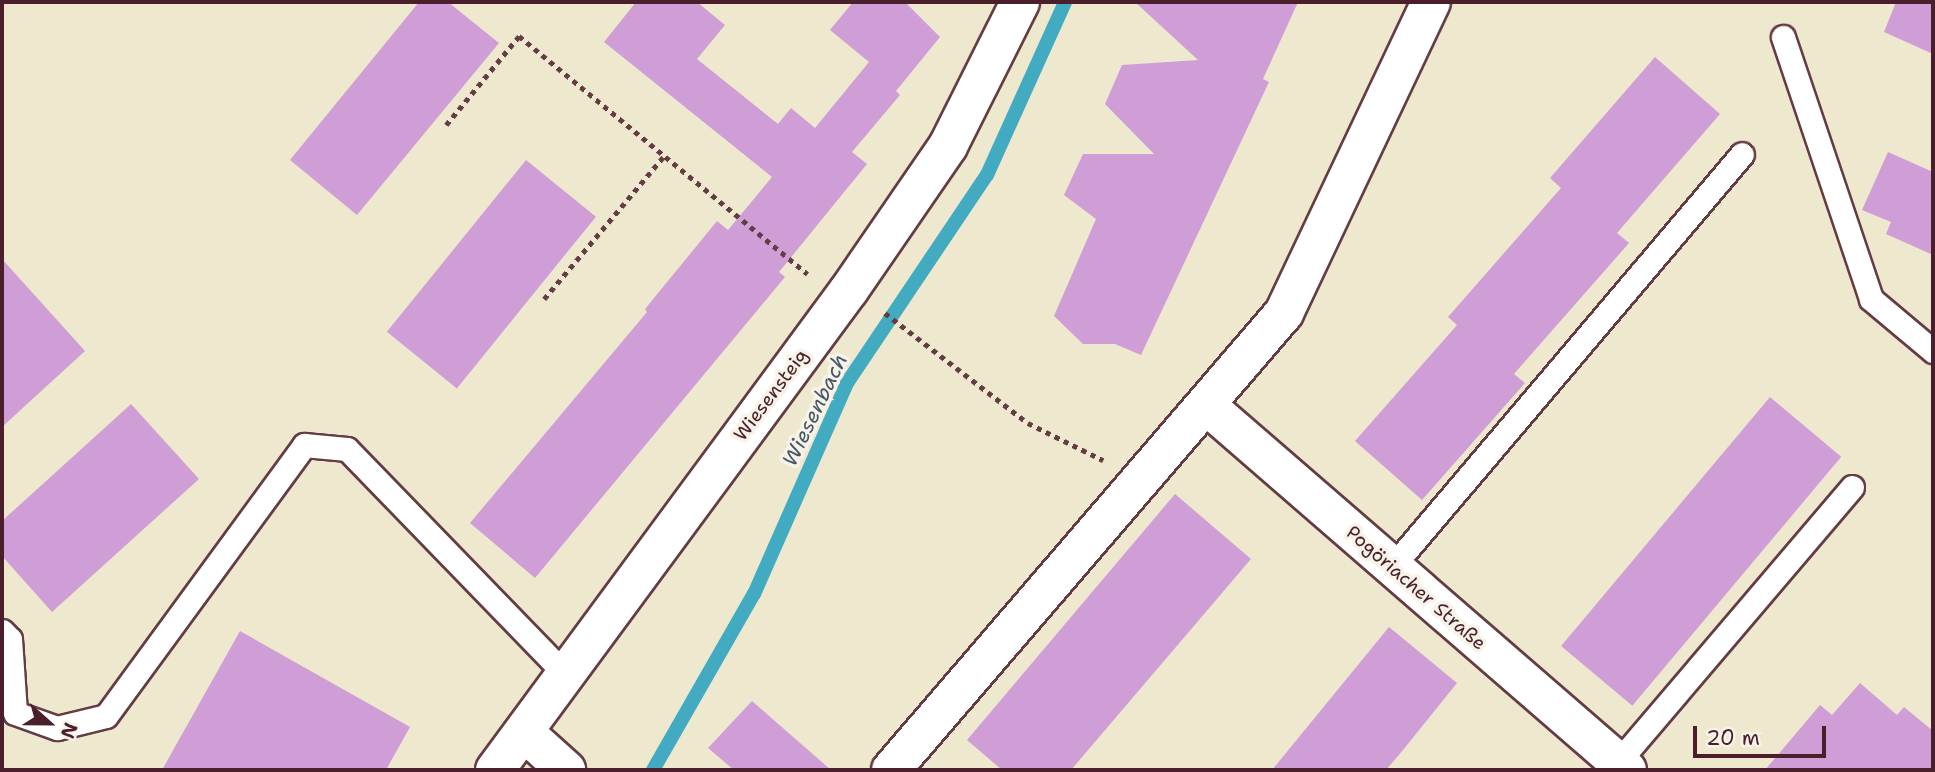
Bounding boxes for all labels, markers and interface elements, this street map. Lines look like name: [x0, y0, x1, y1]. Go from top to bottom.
street label: Wiesensteig: [729, 345, 813, 445]
water label: Wiesenbach: [777, 350, 853, 470]
street label: Pogöriacher Straße: [1341, 521, 1491, 655]
north arrow: [14, 688, 84, 758]
scale bar: [1697, 712, 1830, 756]
text: N: [55, 719, 83, 742]
text: 20 m: [1706, 724, 1760, 752]

